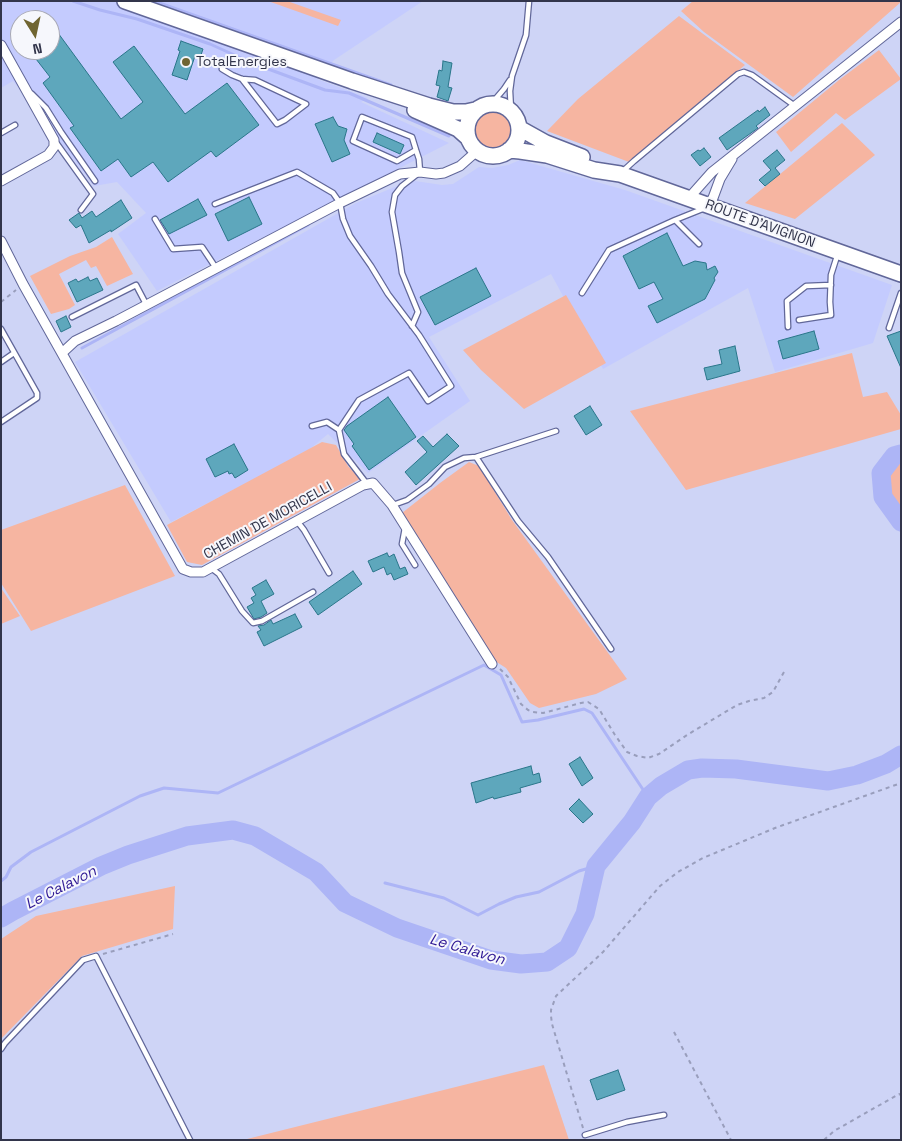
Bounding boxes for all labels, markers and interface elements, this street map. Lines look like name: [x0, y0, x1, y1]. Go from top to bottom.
north arrow: [10, 10, 60, 60]
text: N: [31, 39, 44, 58]
place label: TotalEnergies: [196, 54, 287, 70]
marker: TotalEnergies: [180, 56, 192, 68]
street label: ROUTE D'AVIGNON: [703, 196, 817, 252]
street label: CHEMIN DE MORICELLI: [201, 479, 335, 563]
water label: Le Calavon: [22, 862, 100, 914]
water label: Le Calavon: [427, 931, 507, 969]

